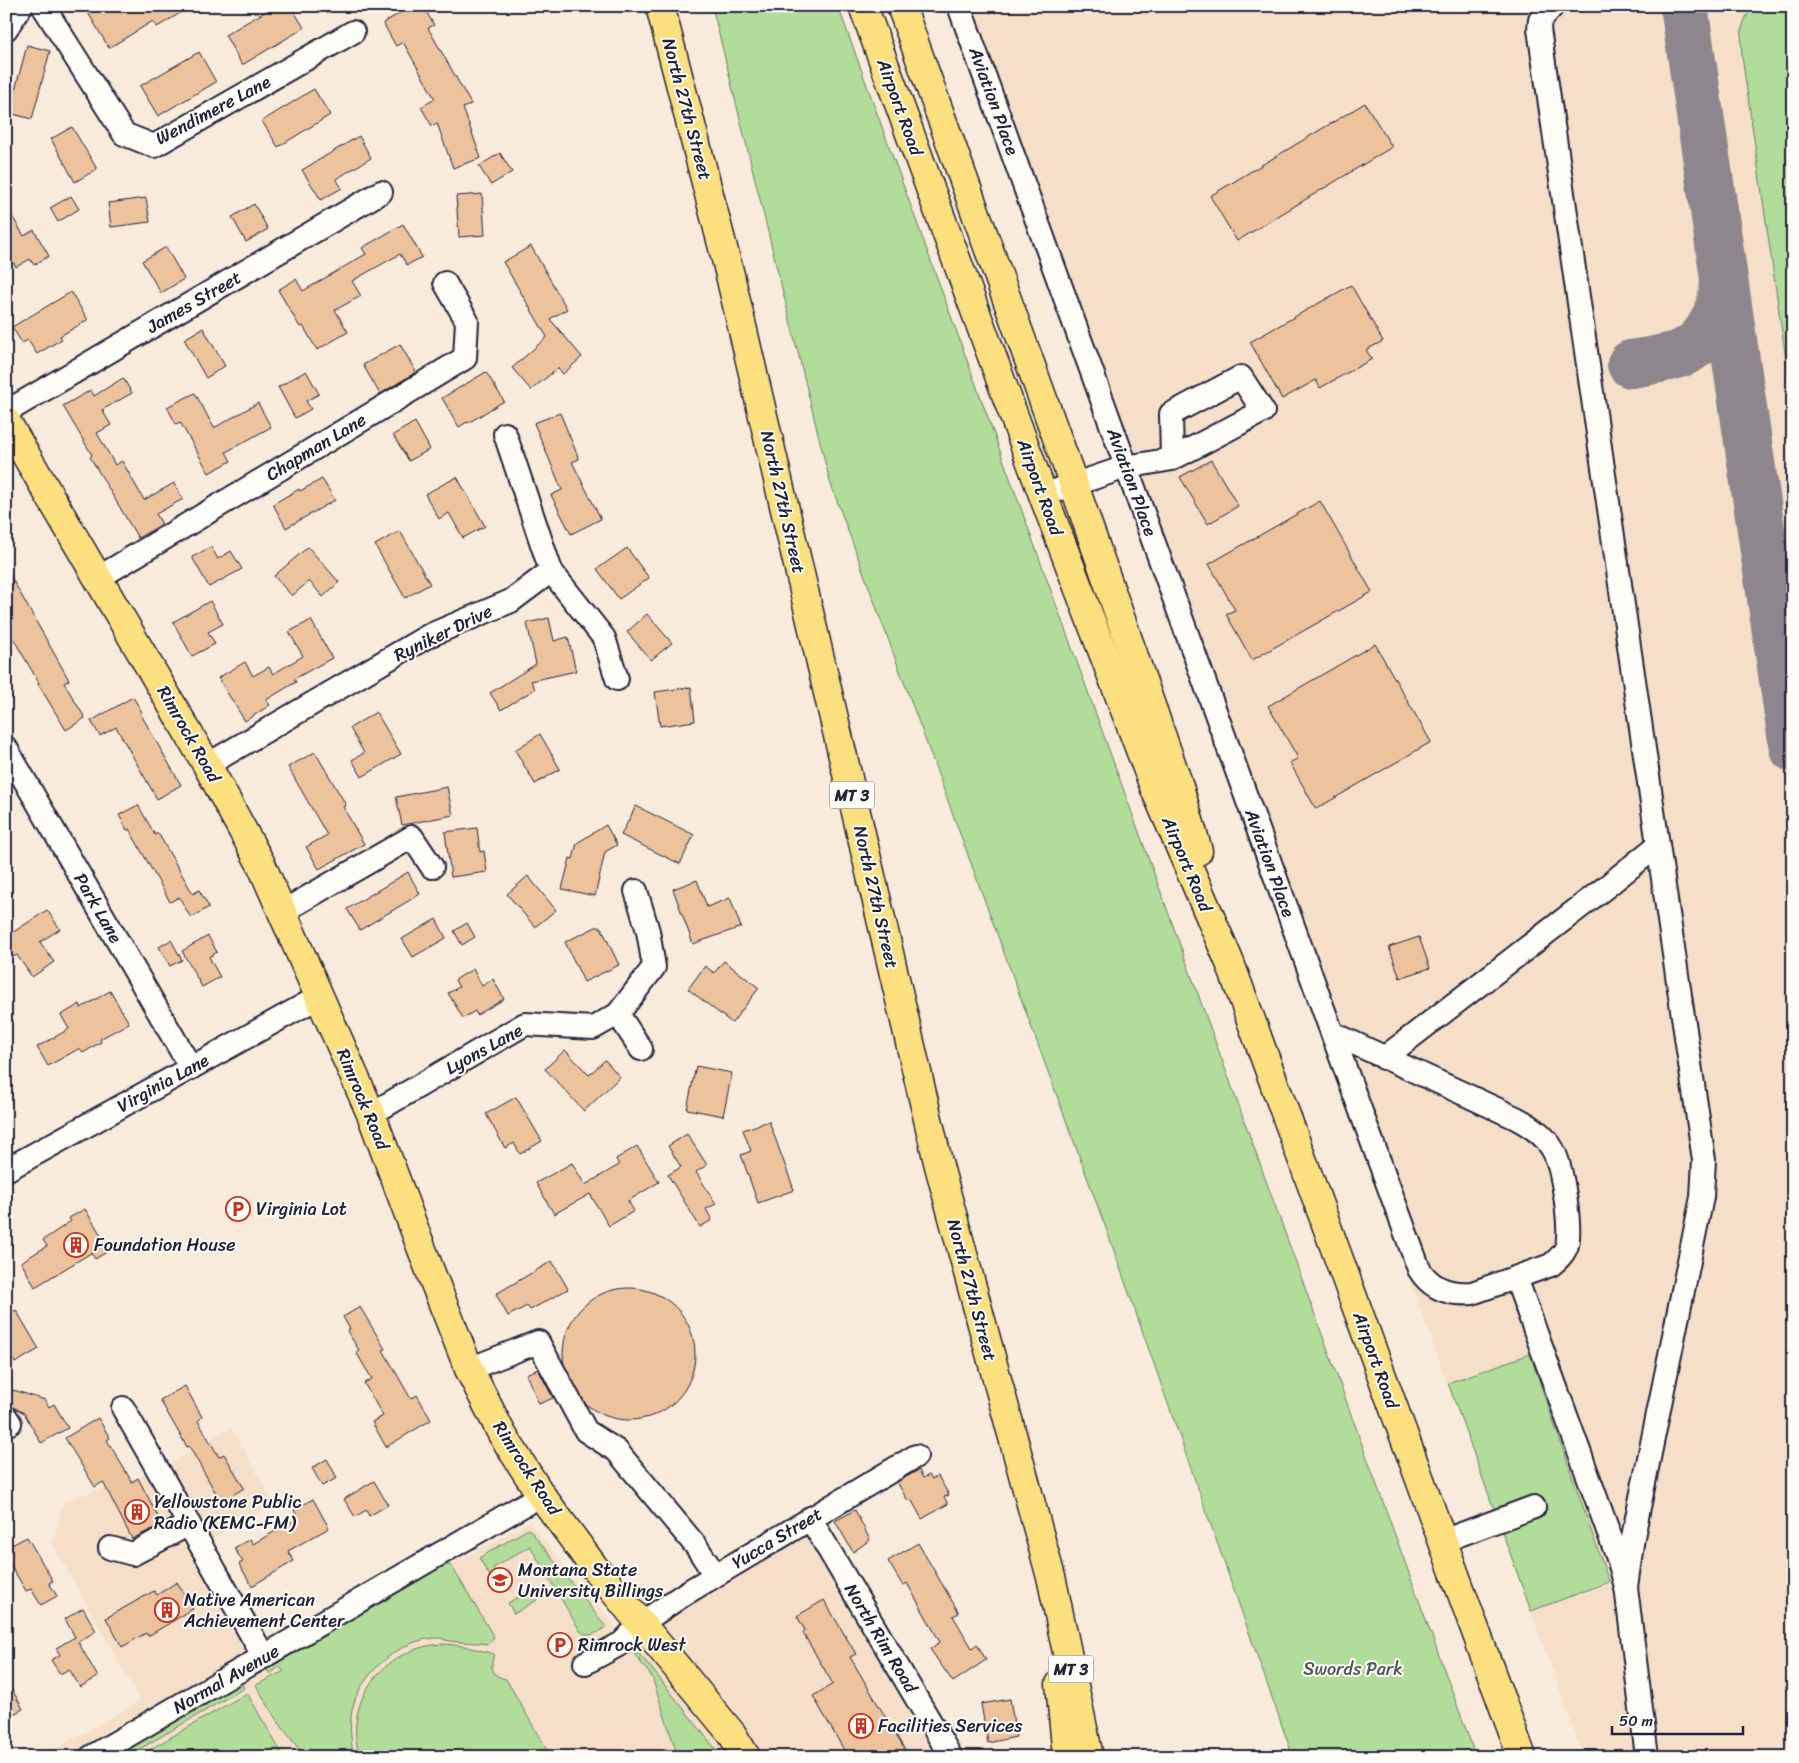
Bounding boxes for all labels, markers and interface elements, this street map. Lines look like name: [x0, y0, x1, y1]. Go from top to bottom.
street label: North 27th Street: [653, 34, 721, 184]
street label: Aviation Place: [959, 41, 1029, 160]
street label: Airport Road: [867, 53, 933, 161]
street label: Wendimere Lane: [149, 66, 277, 154]
street label: James Street: [140, 262, 248, 343]
street label: Chapman Lane: [259, 404, 373, 490]
street label: Aviation Place: [1097, 422, 1167, 541]
street label: North 27th Street: [751, 427, 815, 577]
street label: Airport Road: [1007, 433, 1073, 541]
street label: Ryniker Drive: [388, 595, 498, 671]
street label: Rimrock Road: [148, 679, 231, 790]
road number: MT 3: [830, 782, 874, 808]
street label: Aviation Place: [1235, 803, 1305, 922]
street label: Airport Road: [1152, 810, 1222, 918]
street label: North 27th Street: [844, 822, 908, 972]
street label: Park Lane: [65, 866, 131, 950]
street label: Lyons Lane: [439, 1014, 529, 1083]
street label: Rimrock Road: [327, 1043, 399, 1156]
street label: Virginia Lane: [111, 1044, 215, 1122]
place label: Virginia Lot: [256, 1193, 347, 1225]
parking icon: Virginia Lot: [225, 1196, 251, 1222]
street label: North 27th Street: [938, 1215, 1006, 1365]
place label: Foundation House: [94, 1229, 235, 1261]
building icon: Foundation House: [63, 1232, 89, 1258]
street label: Airport Road: [1343, 1306, 1409, 1414]
street label: Rimrock Road: [484, 1414, 571, 1523]
place label: Yellowstone Public Radio (KEMC-FM): [154, 1486, 301, 1539]
street label: Yucca Street: [725, 1498, 829, 1578]
building icon: Yellowstone Public Radio (KEMC-FM): [124, 1499, 150, 1525]
place label: Montana State University Billings: [518, 1554, 664, 1607]
school or university icon: Montana State University Billings: [487, 1567, 513, 1593]
street label: North Rim Road: [835, 1577, 927, 1700]
place label: Native American Achievement Center: [183, 1584, 346, 1637]
building icon: Native American Achievement Center: [154, 1597, 180, 1623]
place label: Rimrock West: [578, 1629, 686, 1661]
parking icon: Rimrock West: [547, 1632, 573, 1658]
street label: Normal Avenue: [166, 1635, 286, 1723]
park label: Swords Park: [1303, 1653, 1403, 1685]
road number: MT 3: [1048, 1656, 1094, 1682]
scale bar: [1612, 1703, 1743, 1735]
text: 50 m: [1619, 1708, 1654, 1734]
place label: Facilities Services: [878, 1710, 1023, 1742]
building icon: Facilities Services: [848, 1713, 874, 1739]

